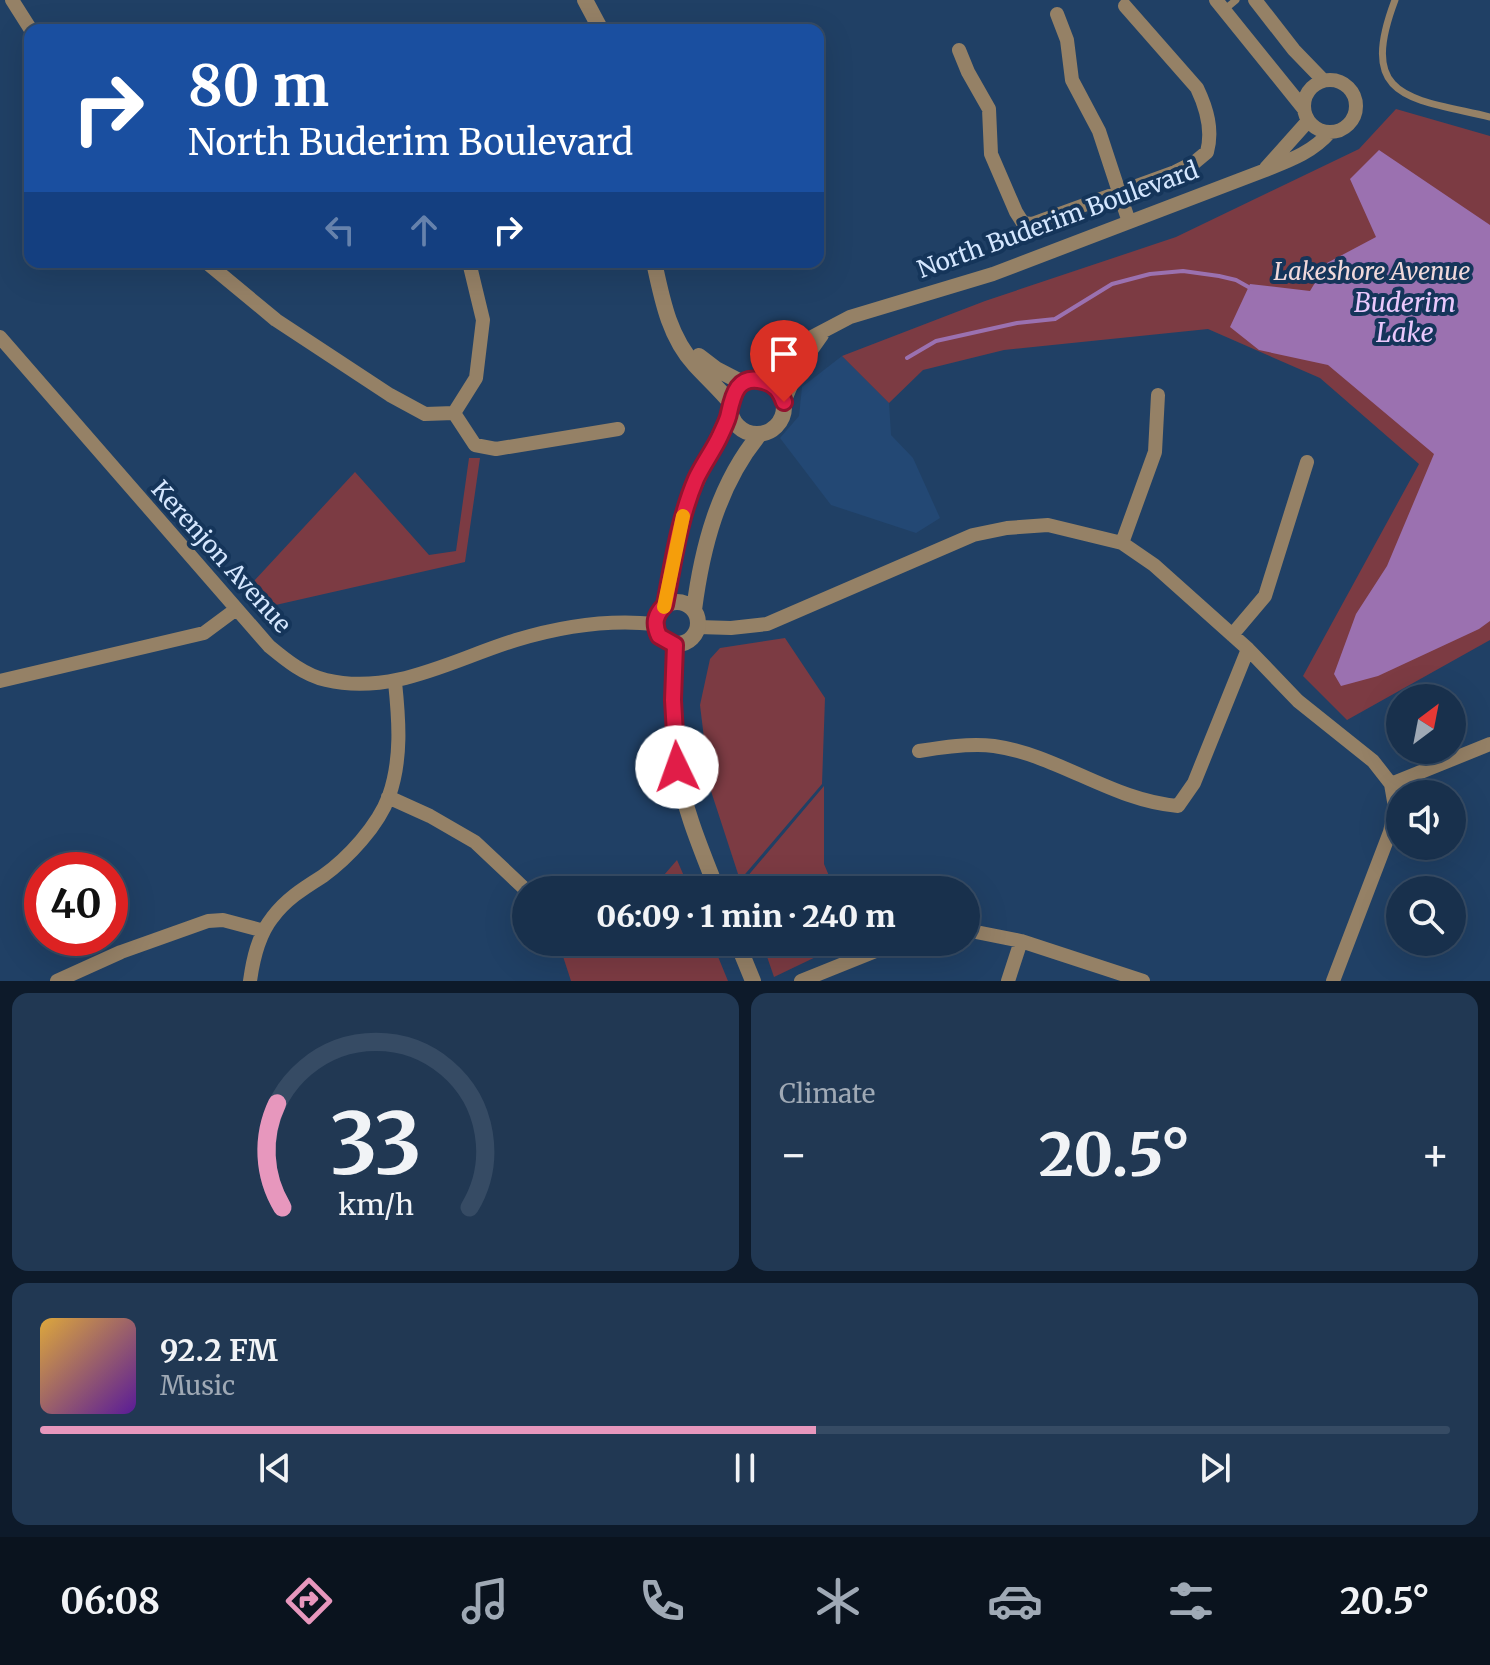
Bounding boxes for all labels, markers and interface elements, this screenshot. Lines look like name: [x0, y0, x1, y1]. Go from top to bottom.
text: 80 m: [188, 51, 329, 121]
icon: right: [56, 56, 160, 160]
text: North Buderim Boulevard: [188, 120, 633, 165]
street label: North Buderim Boulevard: [913, 154, 1203, 285]
icon: left: [318, 208, 362, 252]
icon: ahead: [402, 208, 446, 252]
icon: right: [486, 208, 530, 252]
park label: Lakeshore Avenue: [1274, 256, 1470, 287]
water label: Buderim Lake: [1354, 286, 1456, 349]
pin: [750, 320, 818, 402]
icon: arrive: [762, 332, 806, 376]
street label: Kerenjon Avenue: [145, 474, 298, 639]
north arrow: [1386, 684, 1466, 764]
map controls: [1386, 684, 1466, 956]
position arrow: [635, 725, 719, 809]
button: sound: [1386, 780, 1466, 860]
speed limit sign: 40: [24, 852, 128, 956]
button: search: [1386, 876, 1466, 956]
text: 06:09 · 1 min · 240 m: [596, 897, 896, 935]
text: Climate: [779, 1077, 875, 1110]
text: 33: [330, 1092, 421, 1197]
text: 20.5°: [1039, 1117, 1190, 1192]
text: −: [779, 1127, 808, 1182]
text: +: [1421, 1127, 1450, 1182]
text: km/h: [338, 1187, 413, 1223]
text: 92.2 FM: [160, 1331, 278, 1369]
text: Music: [160, 1369, 235, 1402]
icon: previous: [253, 1446, 297, 1490]
icon: pause: [723, 1446, 767, 1490]
icon: next: [1193, 1446, 1237, 1490]
icon: directions: [281, 1573, 337, 1629]
icon: music: [457, 1573, 513, 1629]
icon: phone: [634, 1573, 690, 1629]
icon: climate: [810, 1573, 866, 1629]
icon: car: [987, 1573, 1043, 1629]
icon: filters: [1163, 1573, 1219, 1629]
text: 06:08: [60, 1579, 160, 1624]
text: 20.5°: [1340, 1579, 1430, 1624]

